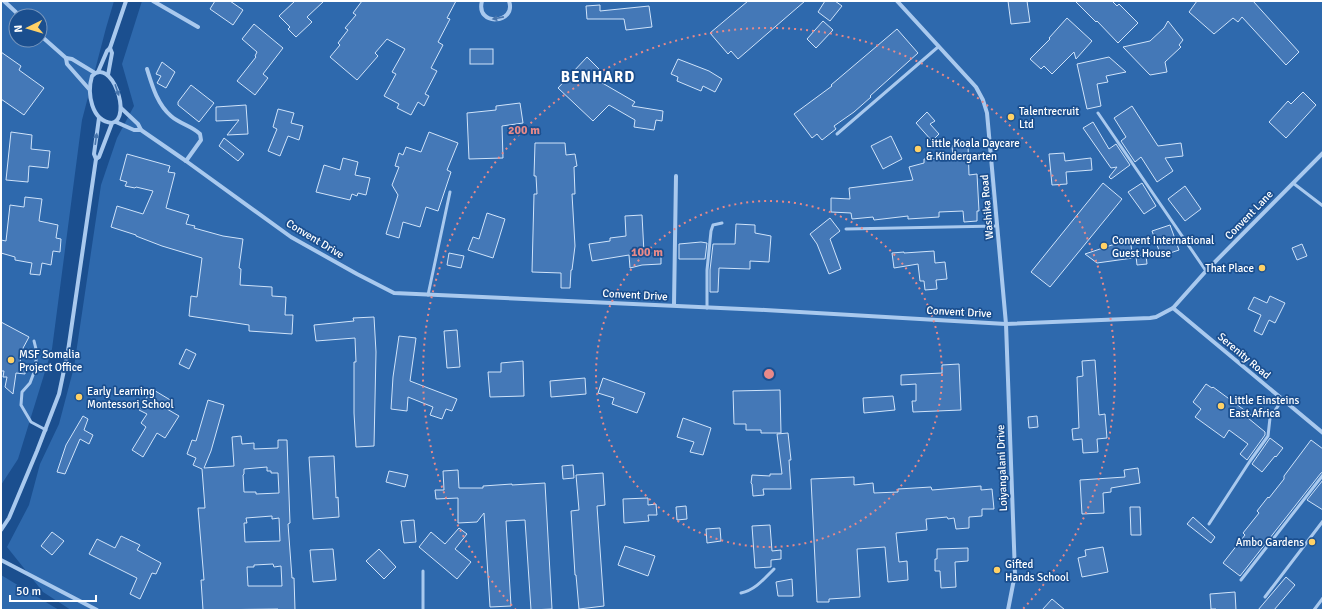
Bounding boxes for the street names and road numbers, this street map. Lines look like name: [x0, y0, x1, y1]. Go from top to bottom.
street label: Washika Road: [978, 174, 996, 240]
street label: Convent Lane: [1222, 188, 1276, 242]
street label: Convent Drive: [284, 217, 346, 261]
street label: Convent Drive: [602, 287, 668, 303]
street label: Convent Drive: [926, 304, 992, 320]
street label: Serenity Road: [1215, 330, 1273, 382]
street label: Loiyangalani Drive: [994, 424, 1010, 512]

